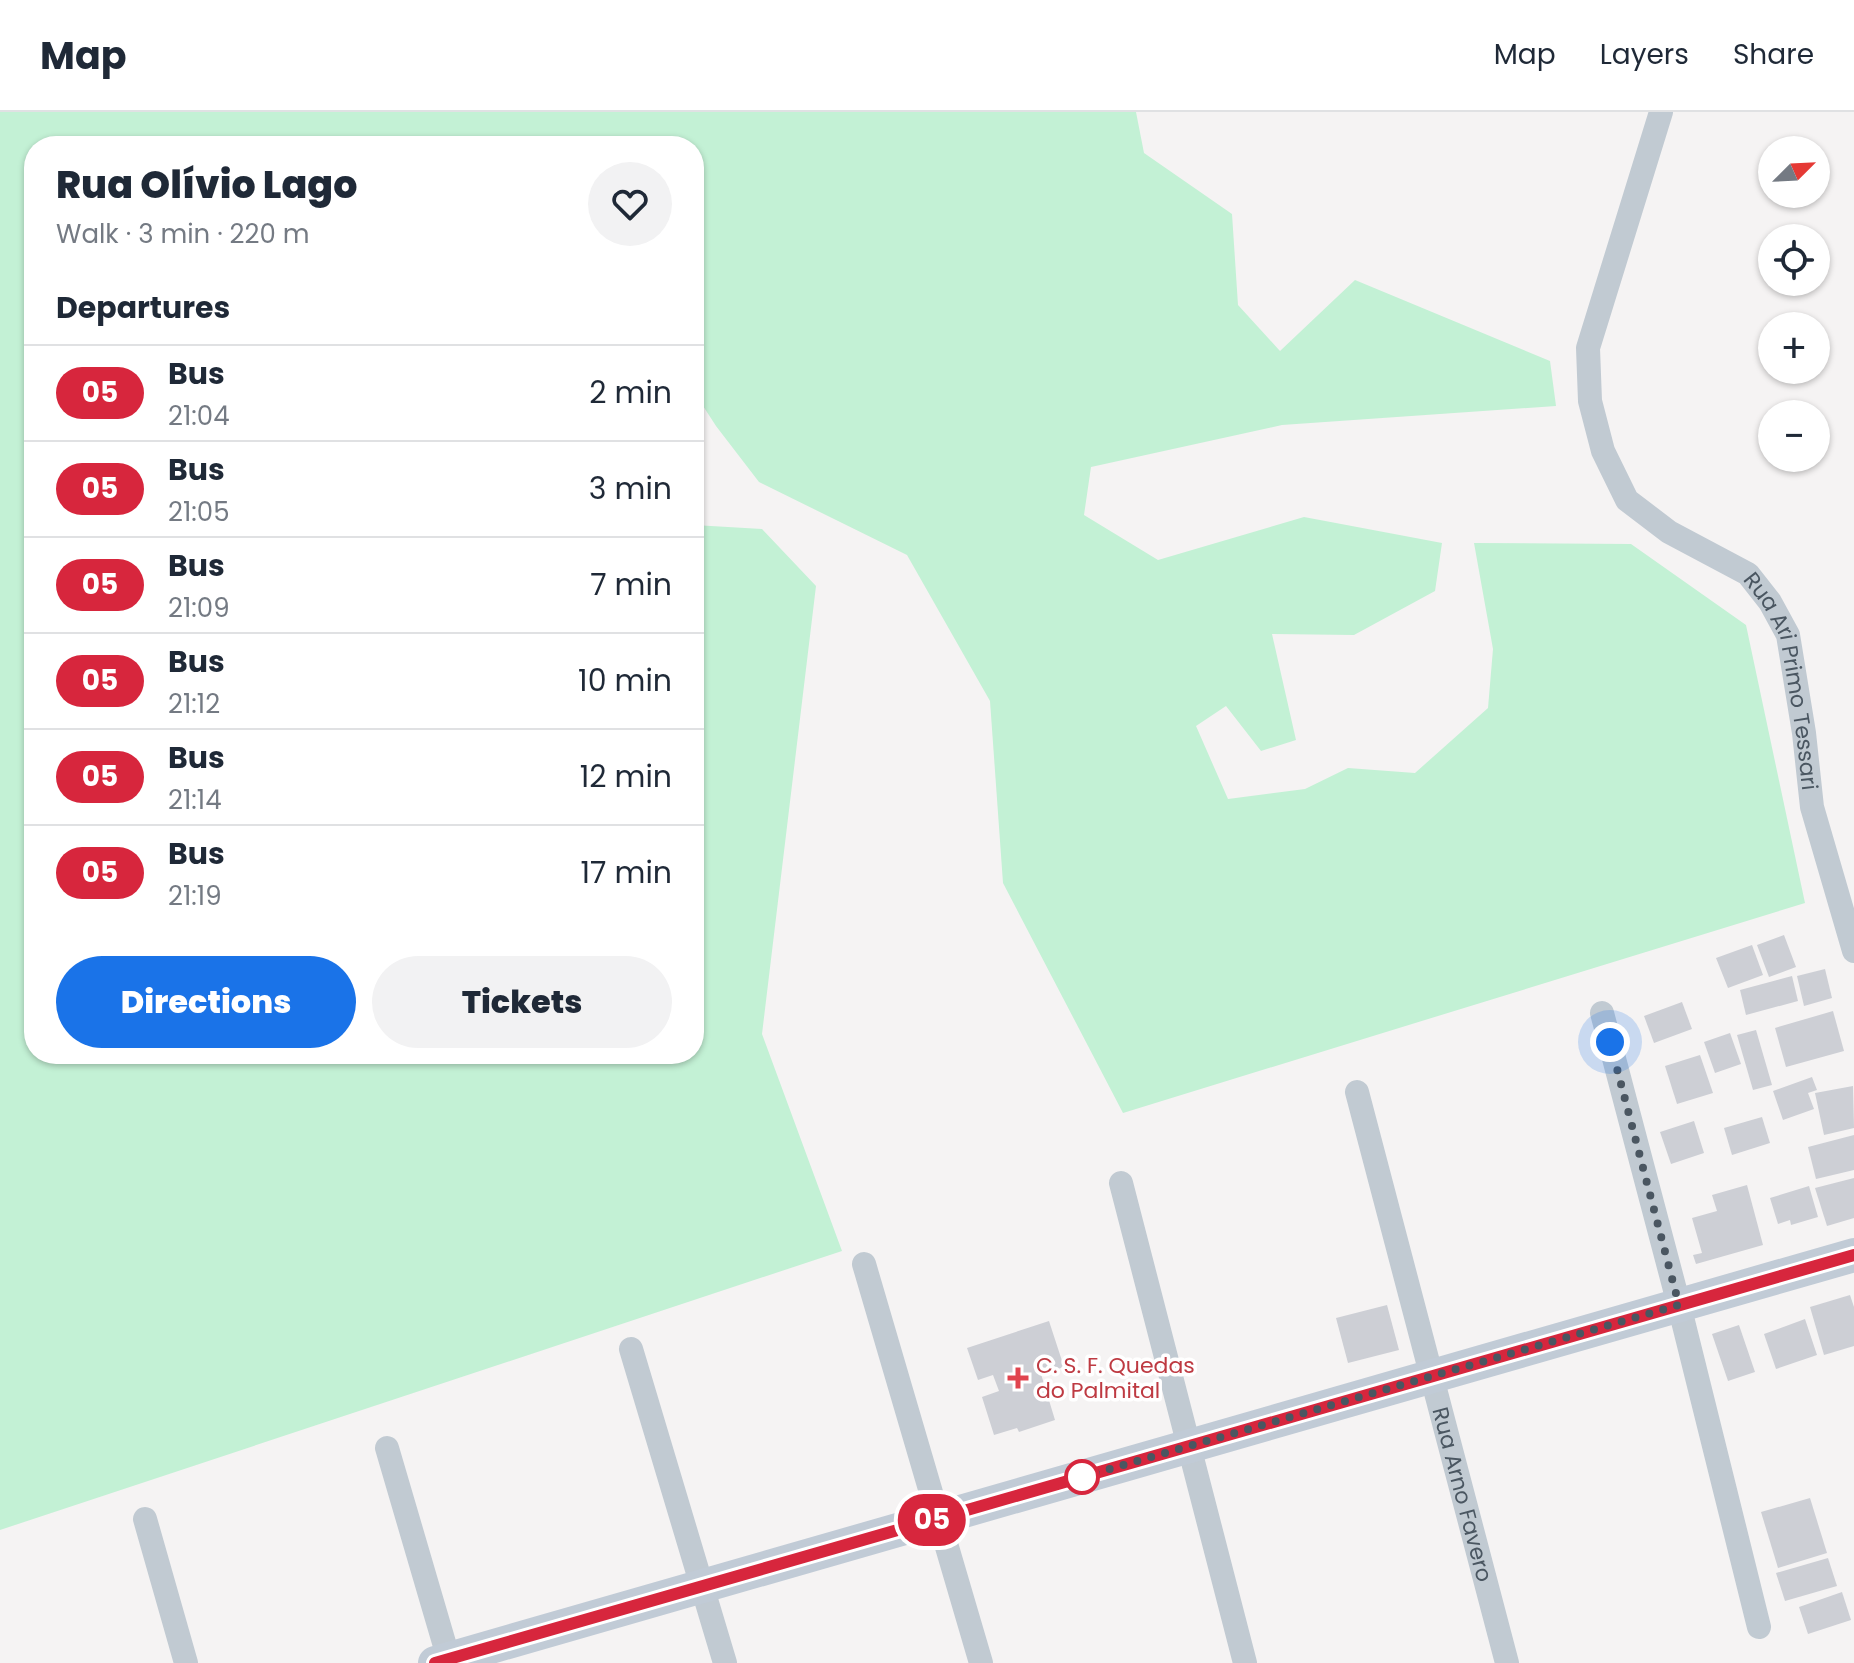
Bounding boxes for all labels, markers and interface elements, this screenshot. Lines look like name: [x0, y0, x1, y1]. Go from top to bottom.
text: Map: [40, 29, 127, 82]
text: Map: [1494, 35, 1556, 74]
text: Layers: [1600, 35, 1689, 74]
text: Share: [1733, 35, 1814, 74]
north arrow: [1758, 136, 1830, 208]
map controls: [1758, 136, 1830, 472]
text: Rua Olívio Lago: [56, 158, 357, 211]
button: heart: [588, 162, 672, 246]
text: Walk · 3 min · 220 m: [56, 216, 310, 252]
button: locate: [1758, 224, 1830, 296]
text: Departures: [56, 286, 230, 329]
button: +: [1758, 312, 1830, 384]
text: Bus: [168, 352, 225, 395]
text: 2 min: [589, 371, 672, 414]
text: 05: [82, 373, 118, 412]
text: 21:04: [168, 398, 230, 434]
button: −: [1758, 400, 1830, 472]
text: Bus: [168, 448, 225, 491]
text: 3 min: [589, 467, 672, 510]
text: 05: [82, 469, 118, 508]
text: 21:05: [168, 494, 229, 530]
text: Bus: [168, 544, 225, 587]
text: 7 min: [590, 563, 672, 606]
text: 05: [82, 565, 118, 604]
street label: Rua Ari Primo Tessari: [1736, 566, 1825, 792]
text: 21:09: [168, 590, 230, 626]
text: Bus: [168, 640, 225, 683]
text: 10 min: [578, 659, 672, 702]
text: 05: [82, 661, 118, 700]
text: 21:12: [168, 686, 220, 722]
text: Bus: [168, 736, 225, 779]
text: 12 min: [580, 755, 672, 798]
text: 05: [82, 757, 118, 796]
text: 21:14: [168, 782, 221, 818]
text: Bus: [168, 832, 225, 875]
text: 17 min: [581, 851, 672, 894]
text: 05: [82, 853, 118, 892]
text: 21:19: [168, 878, 222, 914]
button: Directions: [56, 956, 356, 1048]
button: Tickets: [372, 956, 672, 1048]
your location: [1590, 1022, 1630, 1062]
place label: C. S. F. Quedas do Palmital: [1036, 1350, 1195, 1406]
marker: C. S. F. Quedas do Palmital: [1007, 1367, 1029, 1389]
street label: Rua Arno Favero: [1424, 1404, 1500, 1585]
unlabelled marker: [1065, 1460, 1099, 1494]
line badge: 05: [896, 1494, 968, 1546]
text: 05: [914, 1500, 950, 1539]

